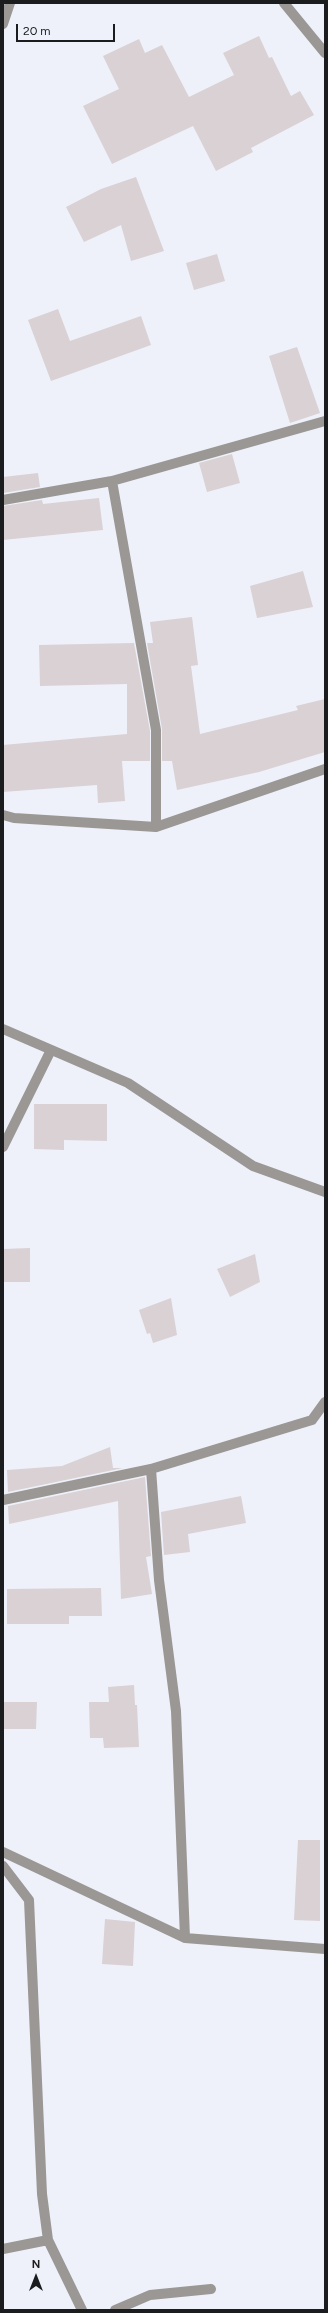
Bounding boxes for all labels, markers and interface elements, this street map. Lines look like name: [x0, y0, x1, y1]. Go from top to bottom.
scale bar: [18, 16, 117, 42]
text: 20 m: [23, 24, 51, 38]
north arrow: [16, 2257, 56, 2297]
text: N: [32, 2258, 40, 2271]

